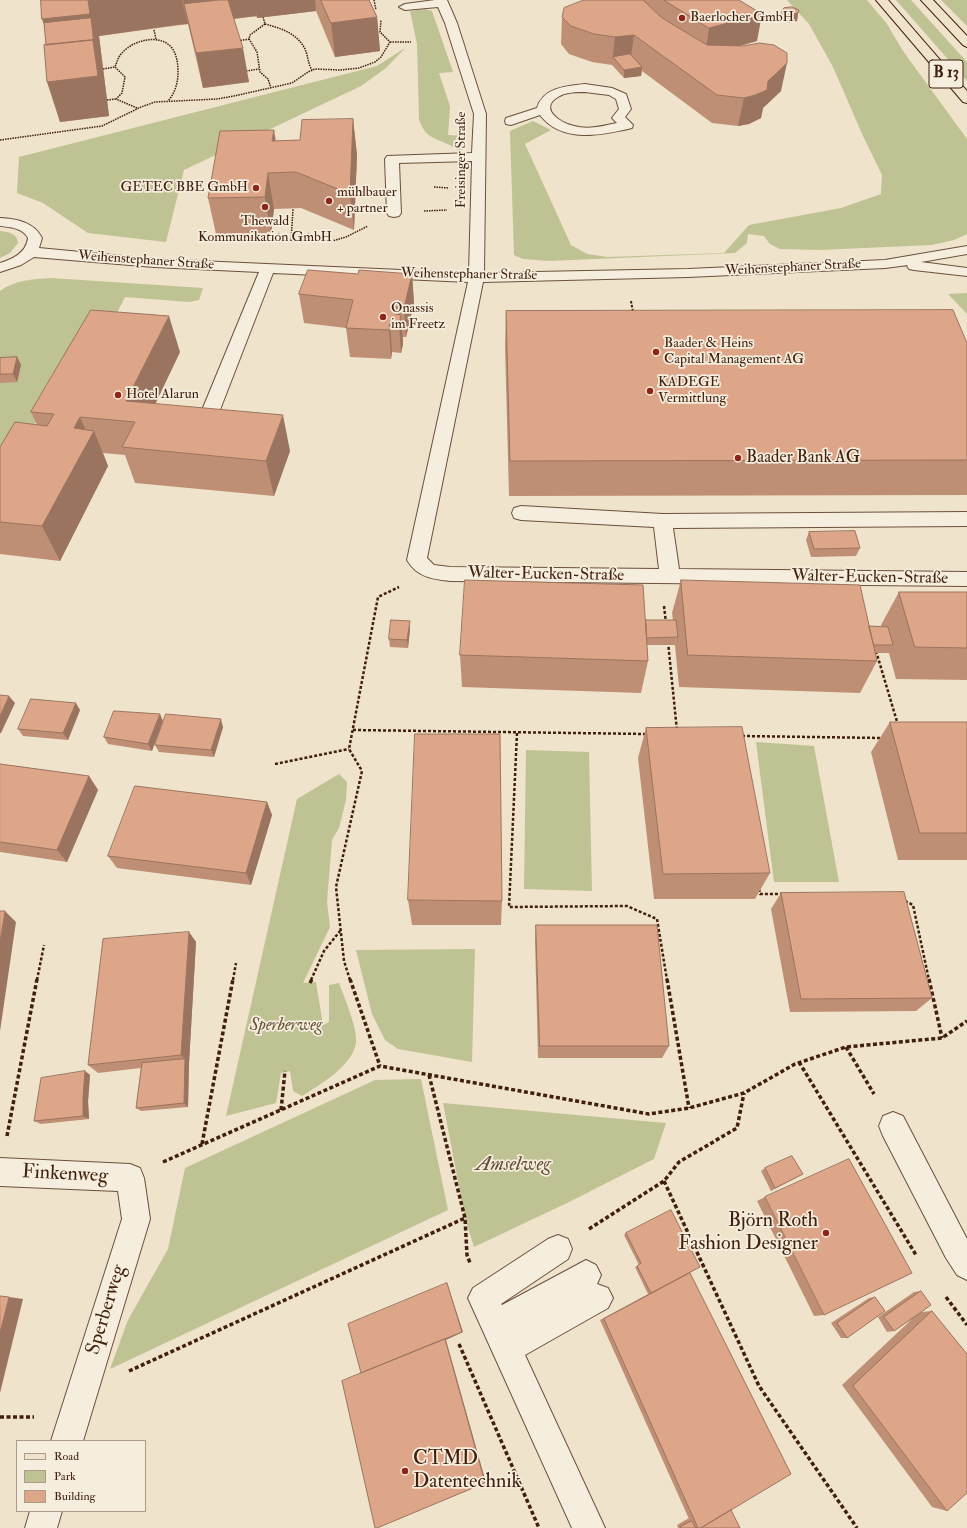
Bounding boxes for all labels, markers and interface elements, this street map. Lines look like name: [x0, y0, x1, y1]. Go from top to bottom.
place label: Baerlocher GmbH: [690, 10, 794, 26]
marker: Baerlocher GmbH: [677, 13, 687, 23]
road number: B 13: [929, 60, 963, 88]
street label: Freisinger Straße: [454, 112, 470, 208]
place label: GETEC BBE GmbH: [121, 180, 248, 196]
marker: GETEC BBE GmbH: [251, 183, 261, 193]
place label: mühlbauer + partner: [337, 185, 397, 218]
marker: mühlbauer + partner: [324, 196, 334, 206]
marker: Thewald Kommunikation GmbH: [260, 202, 270, 212]
place label: Thewald Kommunikation GmbH: [198, 214, 332, 246]
street label: Weihenstephaner Straße: [77, 248, 215, 274]
street label: Weihenstephaner Straße: [725, 256, 861, 280]
street label: Weihenstephaner Straße: [401, 265, 537, 285]
place label: Onassis im Freetz: [391, 301, 445, 334]
marker: Onassis im Freetz: [378, 312, 388, 322]
place label: Baader & Heins Capital Management AG: [664, 336, 804, 368]
marker: Baader & Heins Capital Management AG: [651, 347, 661, 357]
place label: KADEGE Vermittlung: [658, 375, 726, 408]
marker: KADEGE Vermittlung: [645, 386, 655, 396]
place label: Hotel Alarun: [126, 387, 199, 403]
marker: Hotel Alarun: [113, 390, 123, 400]
place label: Baader Bank AG: [746, 448, 860, 468]
marker: Baader Bank AG: [733, 453, 743, 463]
street label: Walter-Eucken-Straße: [468, 563, 624, 587]
street label: Walter-Eucken-Straße: [792, 566, 948, 590]
park label: Sperberweg: [250, 1016, 322, 1036]
park label: Amselweg: [475, 1154, 551, 1178]
street label: Finkenweg: [21, 1161, 109, 1189]
place label: Björn Roth Fashion Designer: [678, 1210, 818, 1257]
marker: Björn Roth Fashion Designer: [821, 1228, 831, 1238]
street label: Sperberweg: [82, 1262, 132, 1358]
legend: [16, 1440, 146, 1512]
place label: CTMD Datentechnik: [413, 1448, 521, 1495]
text: Road: [54, 1449, 79, 1464]
marker: CTMD Datentechnik: [400, 1466, 410, 1476]
text: Park: [54, 1469, 76, 1484]
text: Building: [54, 1489, 95, 1504]

